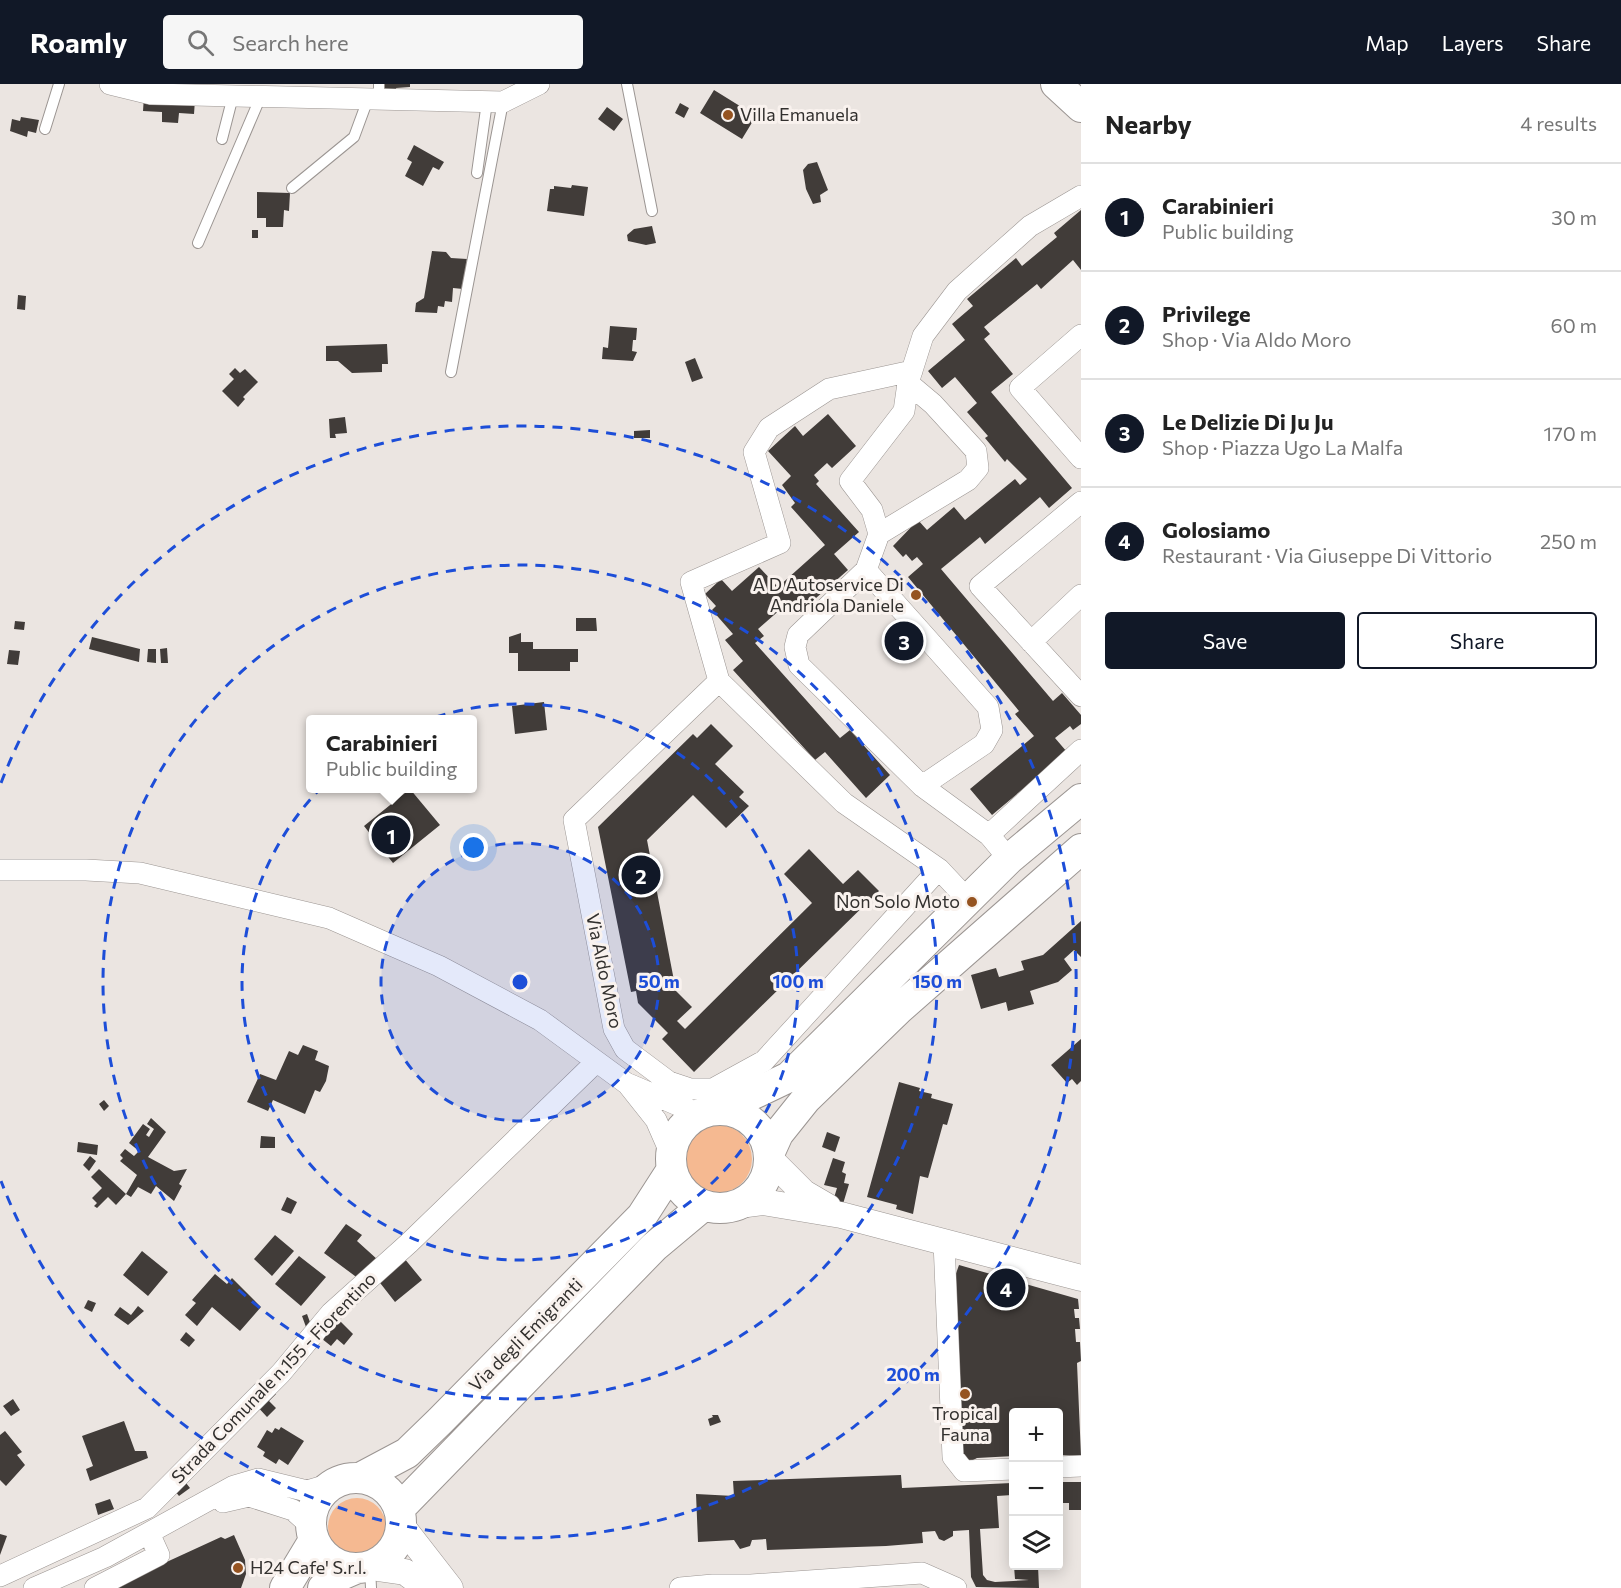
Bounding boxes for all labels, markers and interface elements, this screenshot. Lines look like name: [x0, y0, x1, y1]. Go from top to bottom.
search box: [163, 15, 583, 69]
text: Roamly: [30, 25, 127, 59]
icon: search: [184, 26, 217, 59]
text: Search here: [232, 29, 349, 56]
text: Map: [1365, 30, 1409, 55]
text: Layers: [1442, 30, 1504, 55]
text: Share: [1537, 30, 1591, 55]
place label: Villa Emanuela: [740, 103, 859, 125]
marker: Villa Emanuela: [721, 108, 735, 122]
text: Nearby: [1105, 108, 1192, 139]
text: 4 results: [1520, 111, 1597, 135]
text: Carabinieri: [1162, 192, 1274, 219]
text: 1: [1120, 205, 1129, 229]
text: 30 m: [1551, 205, 1597, 229]
text: Public building: [1162, 219, 1294, 243]
text: Privilege: [1162, 300, 1251, 327]
text: 2: [1119, 313, 1130, 337]
text: 60 m: [1551, 313, 1597, 337]
text: Shop · Via Aldo Moro: [1162, 327, 1351, 351]
text: Le Delizie Di Ju Ju: [1162, 408, 1333, 435]
text: 3: [1119, 421, 1130, 445]
text: 170 m: [1544, 421, 1597, 445]
text: Shop · Piazza Ugo La Malfa: [1162, 435, 1403, 459]
text: Golosiamo: [1162, 516, 1270, 543]
text: 4: [1118, 529, 1131, 553]
text: 250 m: [1540, 529, 1597, 553]
text: Restaurant · Via Giuseppe Di Vittorio: [1162, 543, 1492, 567]
place label: A D Autoservice Di Andriola Daniele: [753, 573, 904, 616]
marker: A D Autoservice Di Andriola Daniele: [909, 588, 923, 602]
button: Save: [1105, 612, 1345, 669]
button: Share: [1357, 612, 1597, 669]
pin: 3: [884, 618, 924, 664]
popup: [306, 715, 477, 793]
text: Carabinieri: [326, 729, 438, 756]
text: Public building: [326, 756, 457, 780]
pin: 1: [372, 812, 410, 858]
your location: [459, 833, 488, 862]
pin: 2: [622, 852, 660, 898]
place label: Non Solo Moto: [836, 890, 960, 912]
marker: Non Solo Moto: [965, 895, 979, 909]
street label: Via Aldo Moro: [582, 911, 628, 1030]
text: 50 m: [638, 970, 680, 992]
text: 100 m: [772, 970, 824, 992]
text: 150 m: [912, 970, 962, 992]
centre of rings: [510, 972, 530, 992]
pin: 4: [986, 1266, 1026, 1310]
street label: Strada Comunale n.155 - Fiorentino: [166, 1267, 380, 1487]
street label: Via degli Emigranti: [464, 1273, 587, 1396]
text: 200 m: [886, 1363, 940, 1385]
marker: Tropical Fauna: [958, 1387, 972, 1401]
place label: Tropical Fauna: [932, 1402, 998, 1445]
map controls: [1009, 1408, 1063, 1570]
button: +: [1009, 1408, 1063, 1462]
button: −: [1009, 1462, 1063, 1516]
button: layers: [1009, 1516, 1063, 1570]
place label: H24 Cafe' S.r.l.: [250, 1556, 367, 1578]
marker: H24 Cafe' S.r.l.: [231, 1561, 245, 1575]

